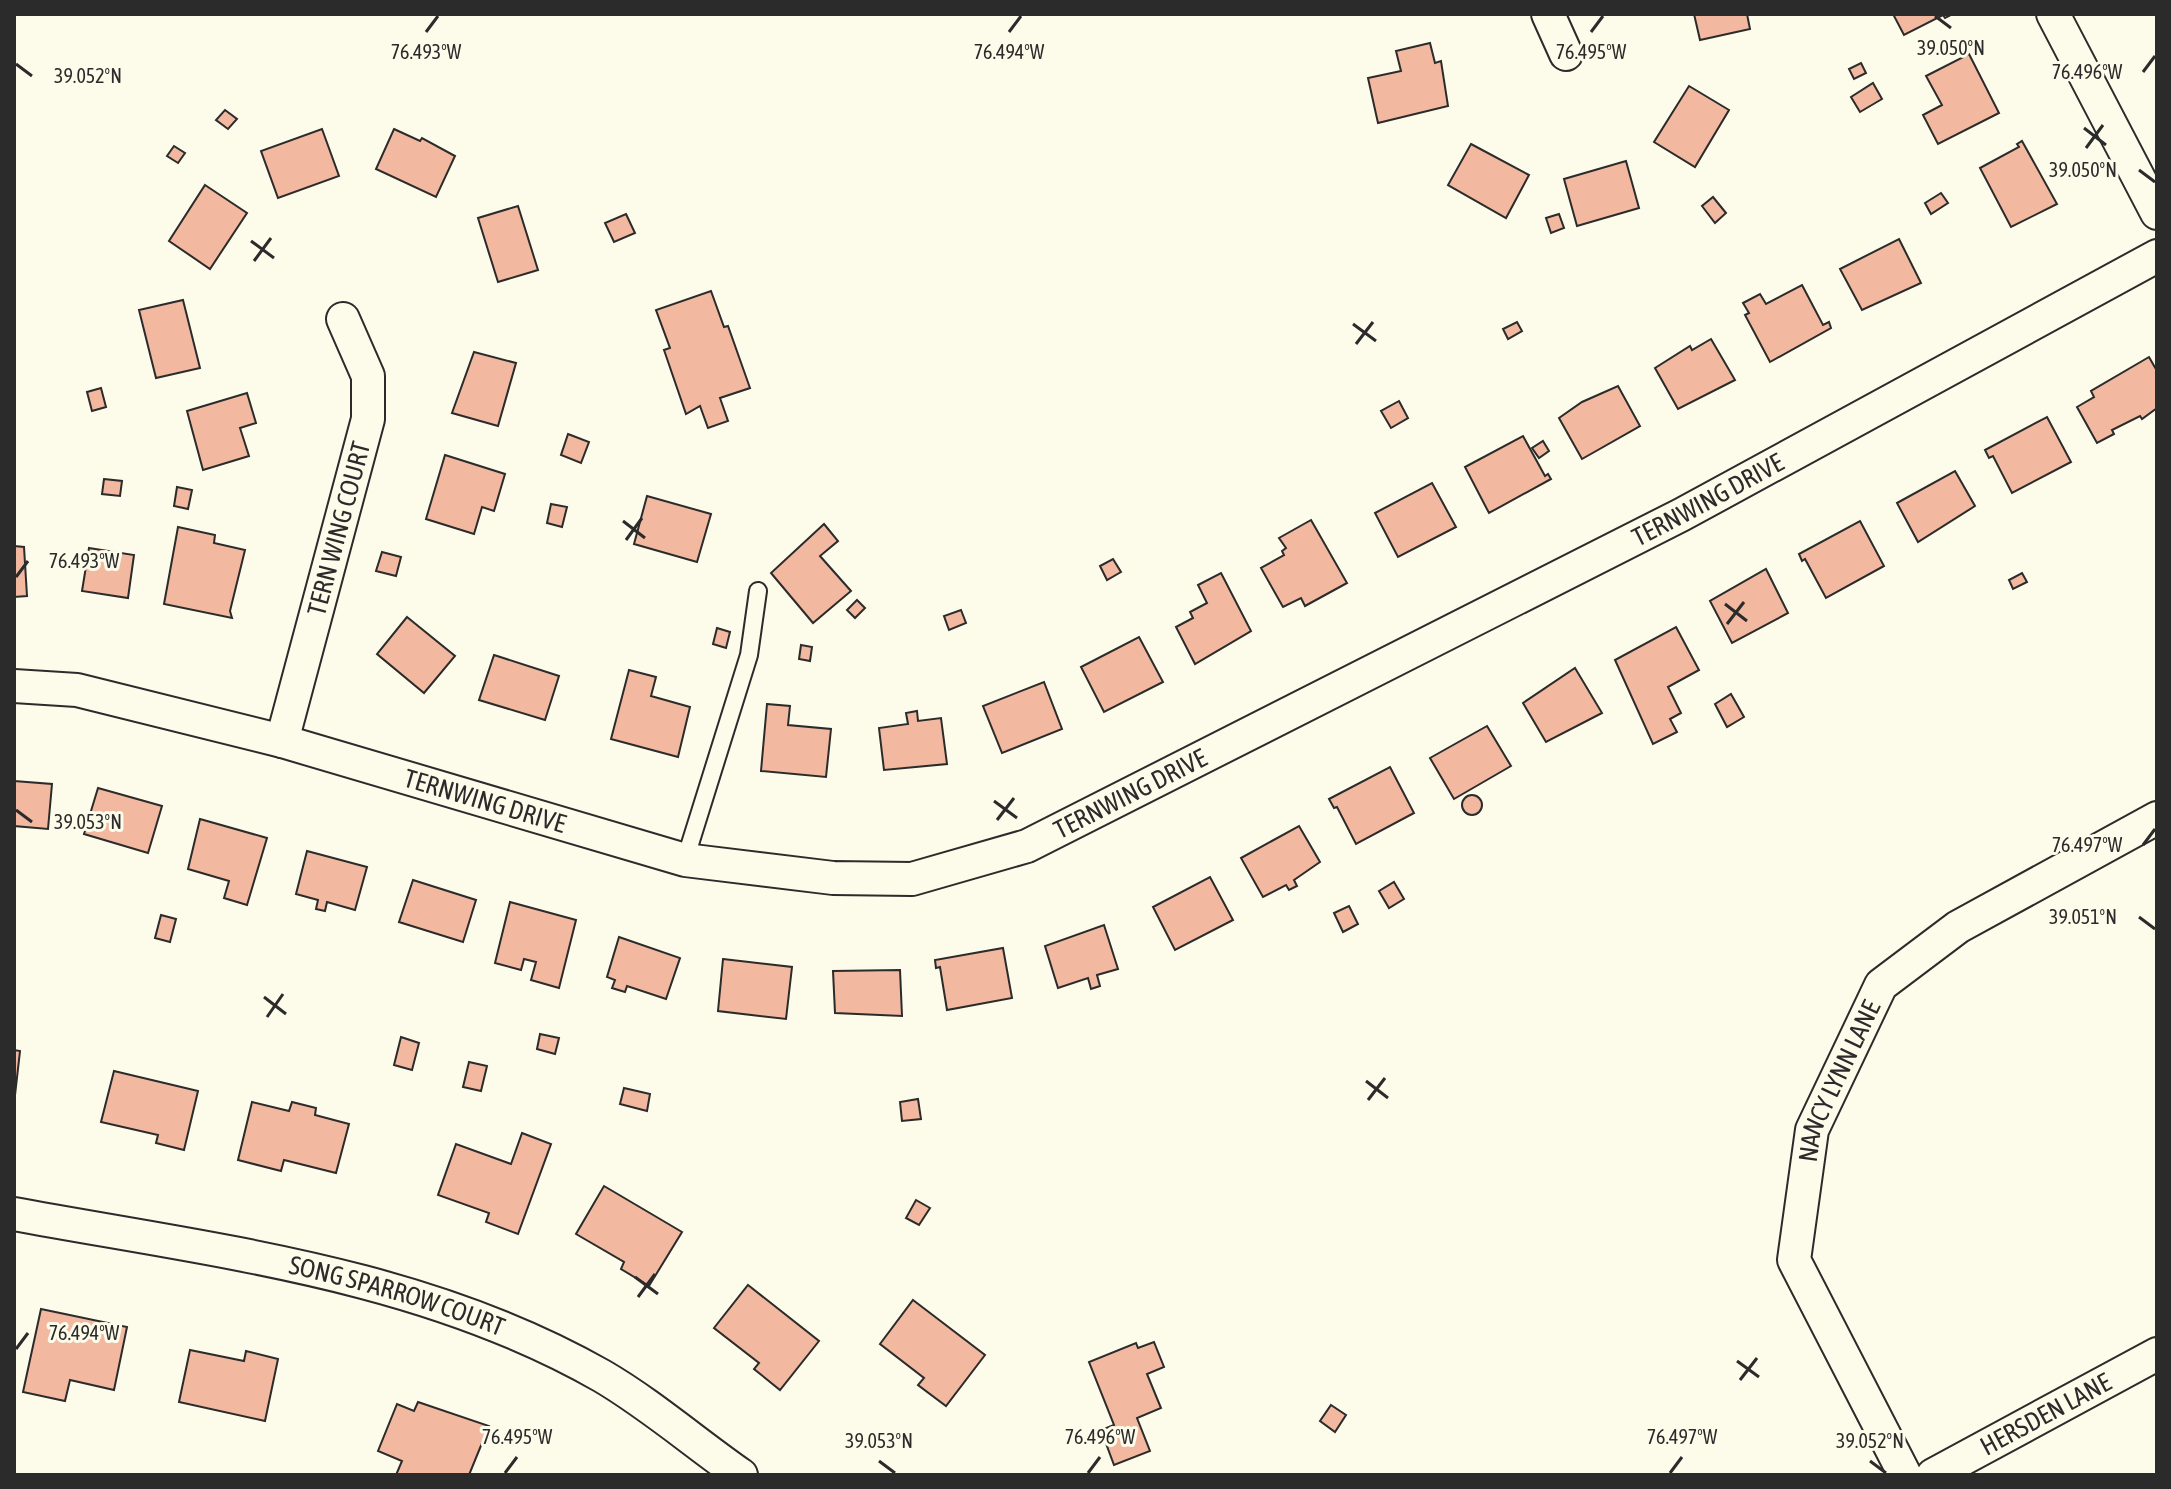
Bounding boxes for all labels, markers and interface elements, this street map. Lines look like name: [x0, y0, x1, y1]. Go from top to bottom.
text: 39.050°N: [1917, 36, 1985, 59]
text: 76.493°W: [391, 40, 462, 63]
text: 76.494°W: [974, 40, 1045, 63]
text: 76.495°W: [1556, 40, 1627, 63]
text: 76.496°W: [2052, 60, 2123, 83]
text: 39.052°N: [54, 64, 122, 87]
text: 39.050°N: [2049, 158, 2117, 181]
street label: TERN WING COURT: [301, 438, 376, 619]
street label: TERNWING DRIVE: [1627, 447, 1789, 552]
text: 76.493°W: [49, 549, 120, 572]
street label: TERNWING DRIVE: [1049, 743, 1212, 845]
street label: TERNWING DRIVE: [401, 763, 569, 839]
text: 39.053°N: [54, 810, 122, 833]
text: 76.497°W: [2052, 833, 2123, 856]
text: 39.051°N: [2049, 905, 2117, 928]
street label: NANCY LYNN LANE: [1793, 996, 1886, 1164]
street label: SONG SPARROW COURT: [286, 1250, 510, 1342]
text: 76.494°W: [49, 1321, 120, 1344]
street label: HERSDEN LANE: [1975, 1367, 2116, 1462]
text: 76.495°W: [482, 1425, 553, 1448]
text: 76.496°W: [1065, 1425, 1136, 1448]
text: 76.497°W: [1647, 1425, 1718, 1448]
text: 39.053°N: [845, 1429, 913, 1452]
text: 39.052°N: [1836, 1429, 1904, 1452]

